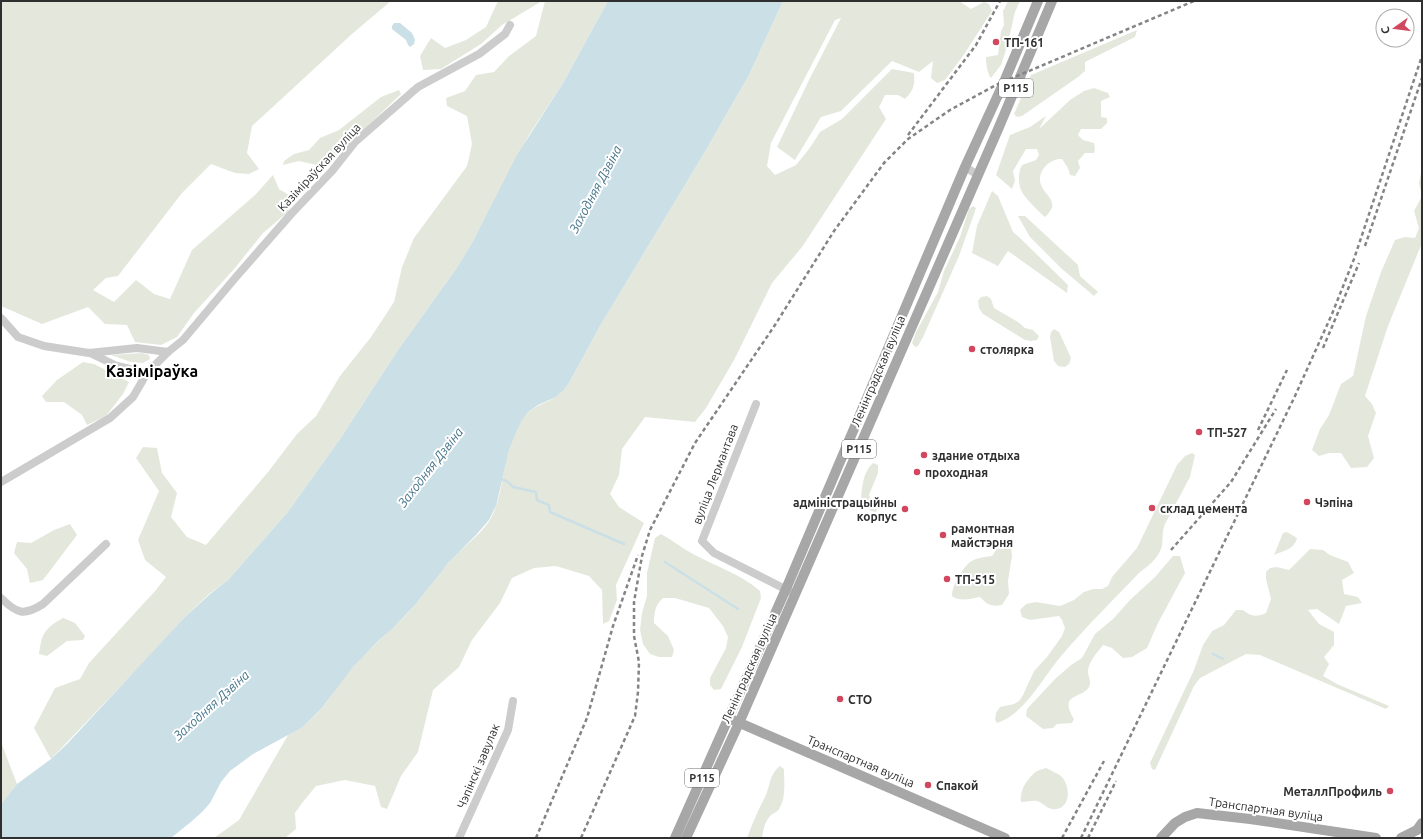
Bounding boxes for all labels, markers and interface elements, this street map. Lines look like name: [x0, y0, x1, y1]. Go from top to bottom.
north arrow: [1375, 8, 1415, 48]
text: С: [1379, 26, 1392, 35]
place label: ТП-161: [1004, 36, 1044, 49]
marker: ТП-161: [991, 37, 1001, 47]
road number: Р115: [999, 79, 1033, 97]
street label: Казіміраўская вуліца: [275, 120, 363, 214]
water label: Заходняя Дзвіна: [566, 143, 624, 236]
street label: Ленінградская вуліца: [849, 314, 907, 428]
place label: столярка: [980, 343, 1034, 356]
marker: столярка: [967, 344, 977, 354]
district label: Казіміраўка: [106, 362, 198, 380]
street label: вуліца Лермантава: [690, 422, 740, 526]
water label: Заходняя Дзвіна: [394, 425, 465, 510]
place label: ТП-527: [1207, 426, 1247, 439]
marker: ТП-527: [1194, 427, 1204, 437]
road number: Р115: [842, 440, 876, 458]
place label: здание отдыха: [932, 449, 1020, 462]
marker: здание отдыха: [919, 450, 929, 460]
place label: проходная: [925, 466, 988, 479]
marker: проходная: [912, 467, 922, 477]
place label: адміністрацыйны корпус: [793, 496, 897, 523]
place label: Чэпіна: [1315, 496, 1353, 509]
marker: Чэпіна: [1302, 497, 1312, 507]
place label: склад цемента: [1160, 502, 1248, 515]
marker: склад цемента: [1147, 503, 1157, 513]
marker: адміністрацыйны корпус: [900, 504, 910, 514]
place label: рамонтная майстэрня: [951, 522, 1015, 549]
marker: рамонтная майстэрня: [938, 530, 948, 540]
place label: ТП-515: [955, 573, 995, 586]
marker: ТП-515: [942, 574, 952, 584]
street label: Ленінградская вуліца: [719, 611, 779, 725]
water label: Заходняя Дзвіна: [170, 667, 252, 743]
place label: СТО: [848, 693, 872, 706]
marker: СТО: [835, 694, 845, 704]
street label: Чэпінскі завулак: [454, 722, 502, 810]
street label: Транспартная вуліца: [805, 733, 917, 789]
road number: Р115: [685, 769, 719, 787]
place label: Спакой: [936, 779, 978, 792]
marker: Спакой: [923, 780, 933, 790]
place label: МеталлПрофиль: [1283, 785, 1382, 798]
marker: МеталлПрофиль: [1385, 786, 1395, 796]
street label: Транспартная вуліца: [1208, 795, 1324, 823]

